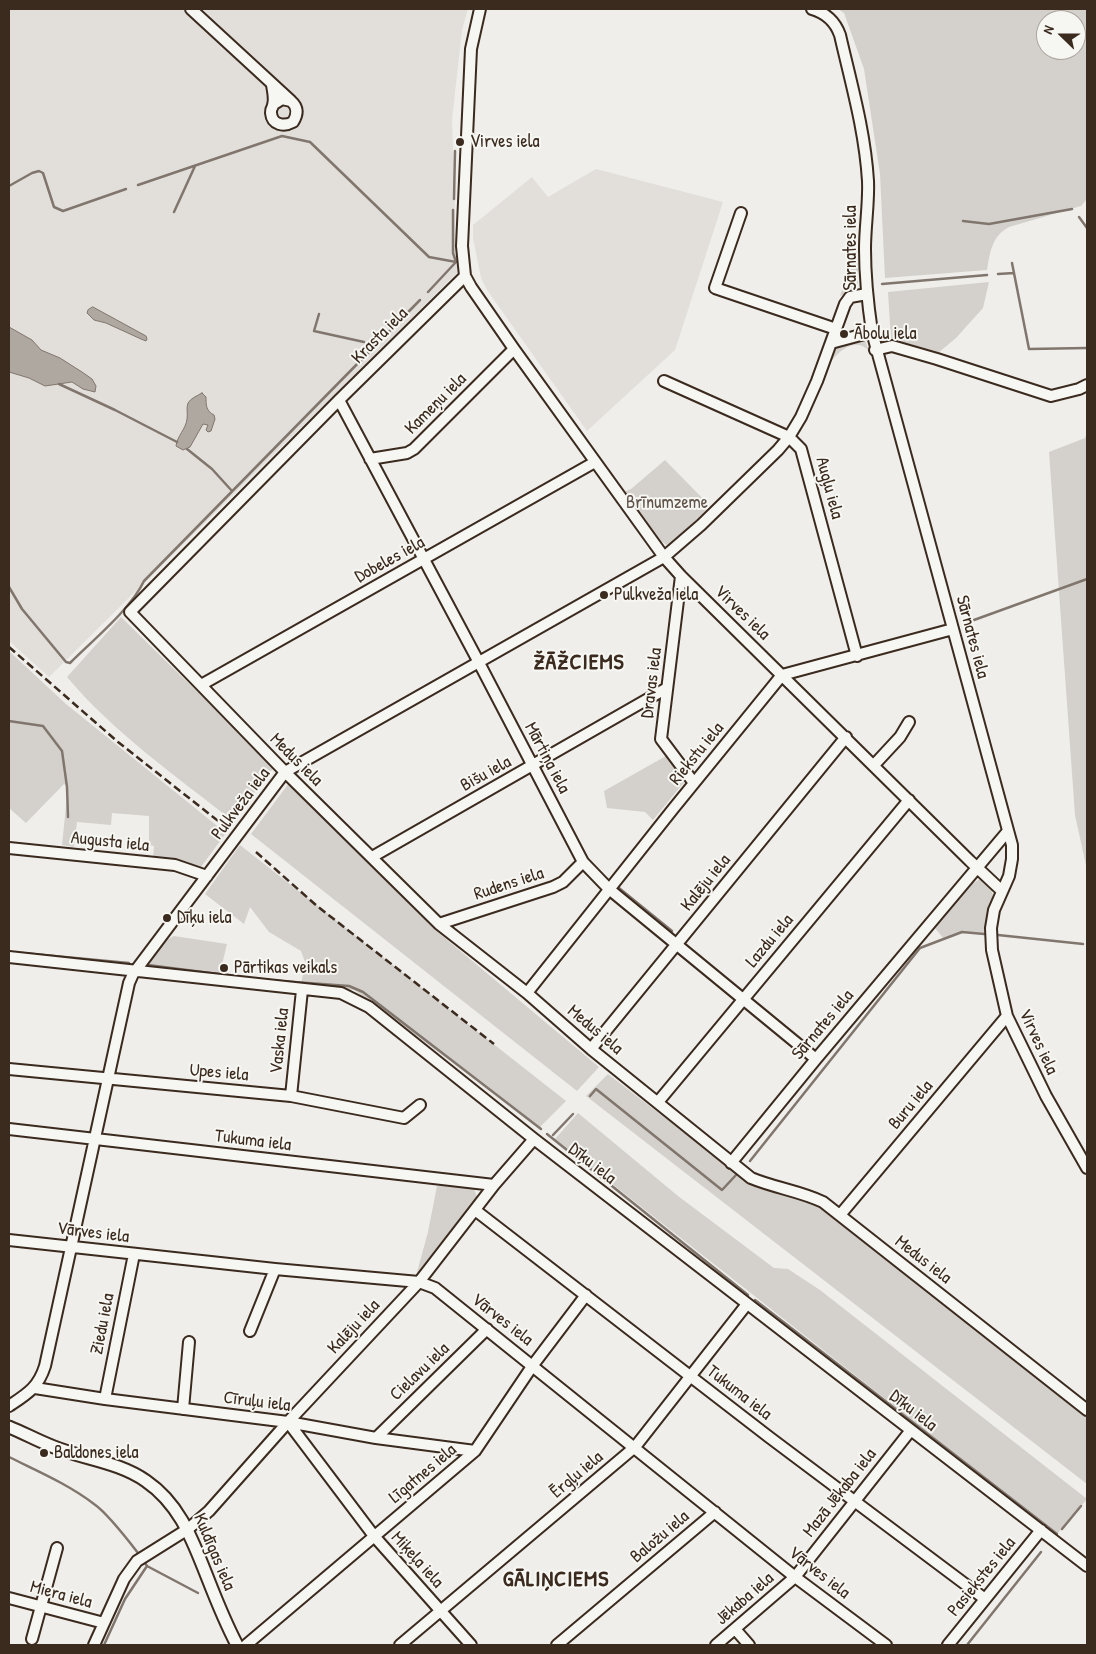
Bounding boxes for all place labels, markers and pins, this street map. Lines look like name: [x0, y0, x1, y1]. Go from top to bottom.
place label: Virves iela: [470, 131, 540, 153]
marker: Virves iela: [454, 136, 466, 148]
place label: Ābolu iela: [854, 323, 917, 345]
marker: Ābolu iela: [838, 328, 850, 340]
place label: Pulkveža iela: [614, 584, 698, 606]
marker: Pulkveža iela: [598, 589, 610, 601]
place label: Dīķu iela: [177, 907, 231, 929]
marker: Dīķu iela: [161, 912, 173, 924]
place label: Pārtikas veikals: [234, 957, 337, 979]
marker: Pārtikas veikals: [218, 962, 230, 974]
place label: Baldones iela: [54, 1442, 139, 1464]
marker: Baldones iela: [38, 1447, 50, 1459]

